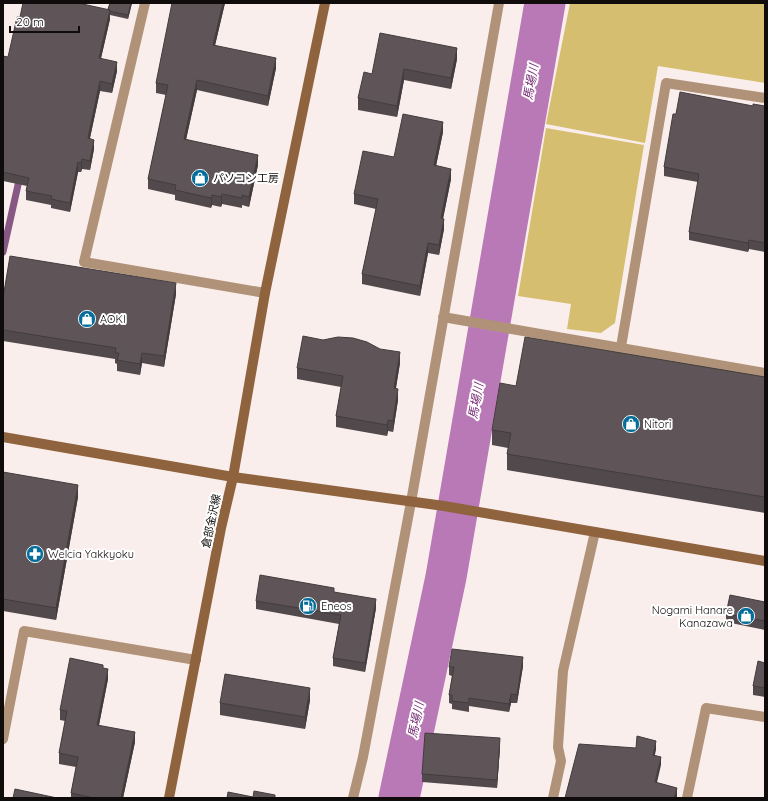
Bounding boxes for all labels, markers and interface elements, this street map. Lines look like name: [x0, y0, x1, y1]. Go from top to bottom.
scale bar: [10, 8, 79, 34]
text: 20 m: [16, 14, 44, 29]
water label: 馬場川: [520, 61, 541, 101]
shop icon: パソコン工房: [190, 168, 210, 188]
place label: パソコン工房: [213, 171, 279, 185]
shop icon: AOKI: [77, 309, 97, 329]
place label: AOKI: [100, 312, 126, 326]
water label: 馬場川: [465, 380, 486, 420]
shop icon: Nitori: [621, 414, 641, 434]
place label: Nitori: [644, 417, 671, 431]
street label: 倉部金沢線: [198, 493, 224, 549]
pharmacy icon: Welcia Yakkyoku: [25, 544, 45, 564]
place label: Welcia Yakkyoku: [48, 547, 134, 561]
fuel station icon: Eneos: [298, 596, 318, 616]
place label: Eneos: [321, 599, 352, 613]
place label: Nogami Hanare Kanazawa: [652, 603, 733, 630]
shop icon: Nogami Hanare Kanazawa: [736, 606, 756, 626]
water label: 馬場川: [404, 699, 427, 739]

